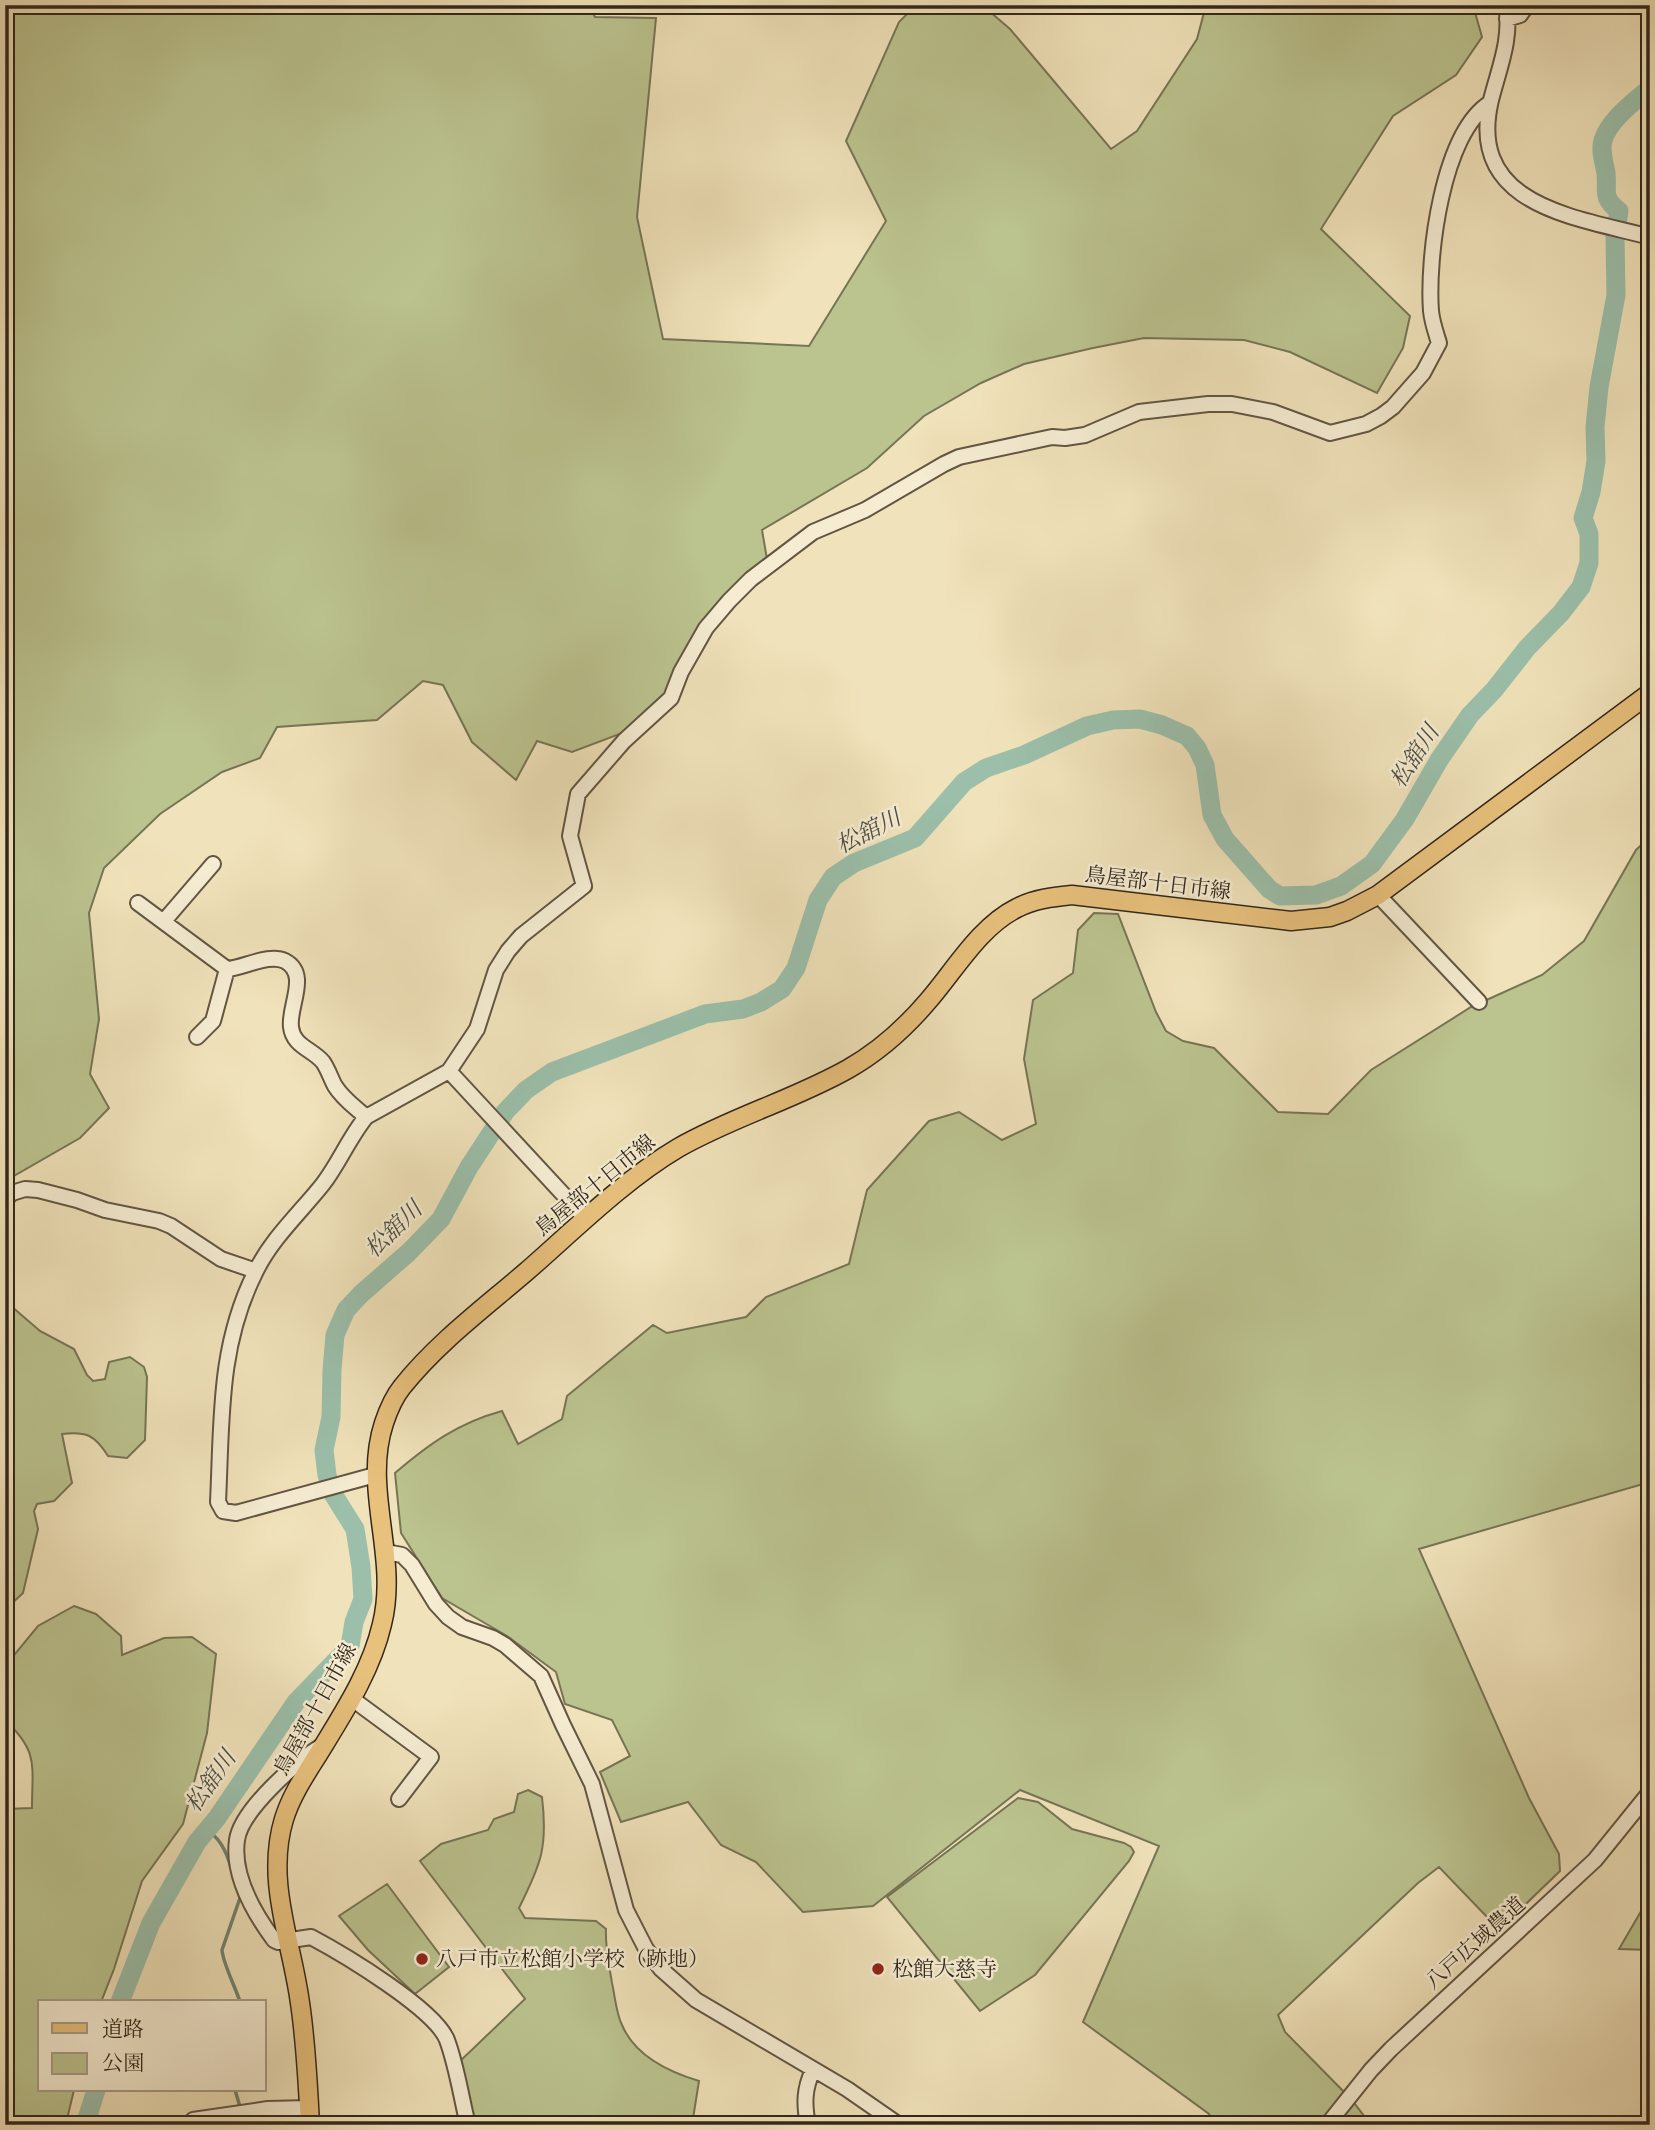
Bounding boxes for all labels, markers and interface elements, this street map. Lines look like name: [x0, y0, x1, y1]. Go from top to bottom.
water label: 松舘川: [1383, 717, 1447, 793]
water label: 松舘川: [831, 802, 908, 860]
street label: 鳥屋部十日市線: [1083, 861, 1233, 906]
street label: 鳥屋部十日市線: [530, 1129, 661, 1242]
water label: 松舘川: [358, 1193, 430, 1264]
street label: 鳥屋部十日市線: [268, 1638, 363, 1780]
water label: 松舘川: [179, 1742, 244, 1818]
street label: 八戸広域農道: [1419, 1891, 1531, 1996]
place label: 八戸市立松館小学校（跡地）: [436, 1946, 709, 1973]
marker: 八戸市立松館小学校（跡地）: [414, 1951, 430, 1967]
place label: 松館大慈寺: [892, 1956, 997, 1983]
marker: 松館大慈寺: [870, 1961, 886, 1977]
legend: [38, 2000, 266, 2092]
text: 道路: [102, 2016, 144, 2043]
text: 公園: [102, 2050, 144, 2077]

